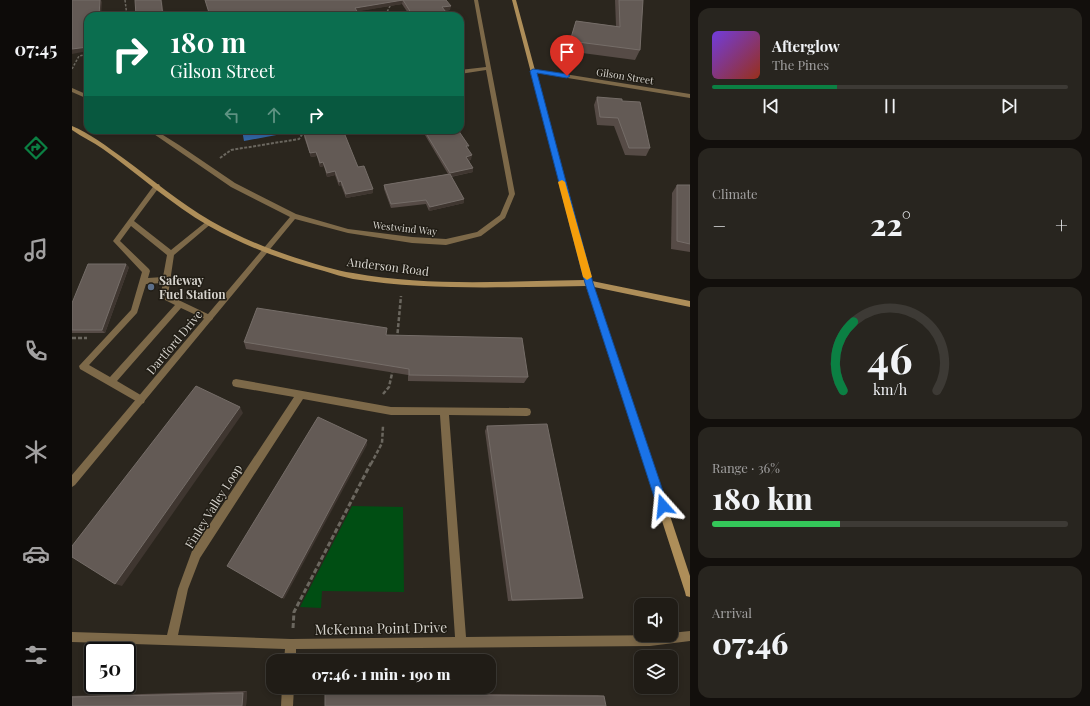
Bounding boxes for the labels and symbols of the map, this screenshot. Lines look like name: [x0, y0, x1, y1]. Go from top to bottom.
pin: [550, 35, 584, 76]
street label: Gilson Street: [595, 65, 655, 88]
street label: Westwind Way: [371, 218, 438, 238]
street label: Anderson Road: [345, 253, 430, 279]
place label: Safeway Fuel Station: [159, 272, 226, 302]
marker: Safeway Fuel Station: [146, 282, 156, 292]
street label: Dartford Drive: [142, 307, 206, 377]
street label: Finley Valley Loop: [181, 461, 245, 551]
position arrow: [642, 485, 684, 527]
street label: McKenna Point Drive: [315, 617, 447, 639]
speed limit sign: 50: [84, 642, 136, 694]

